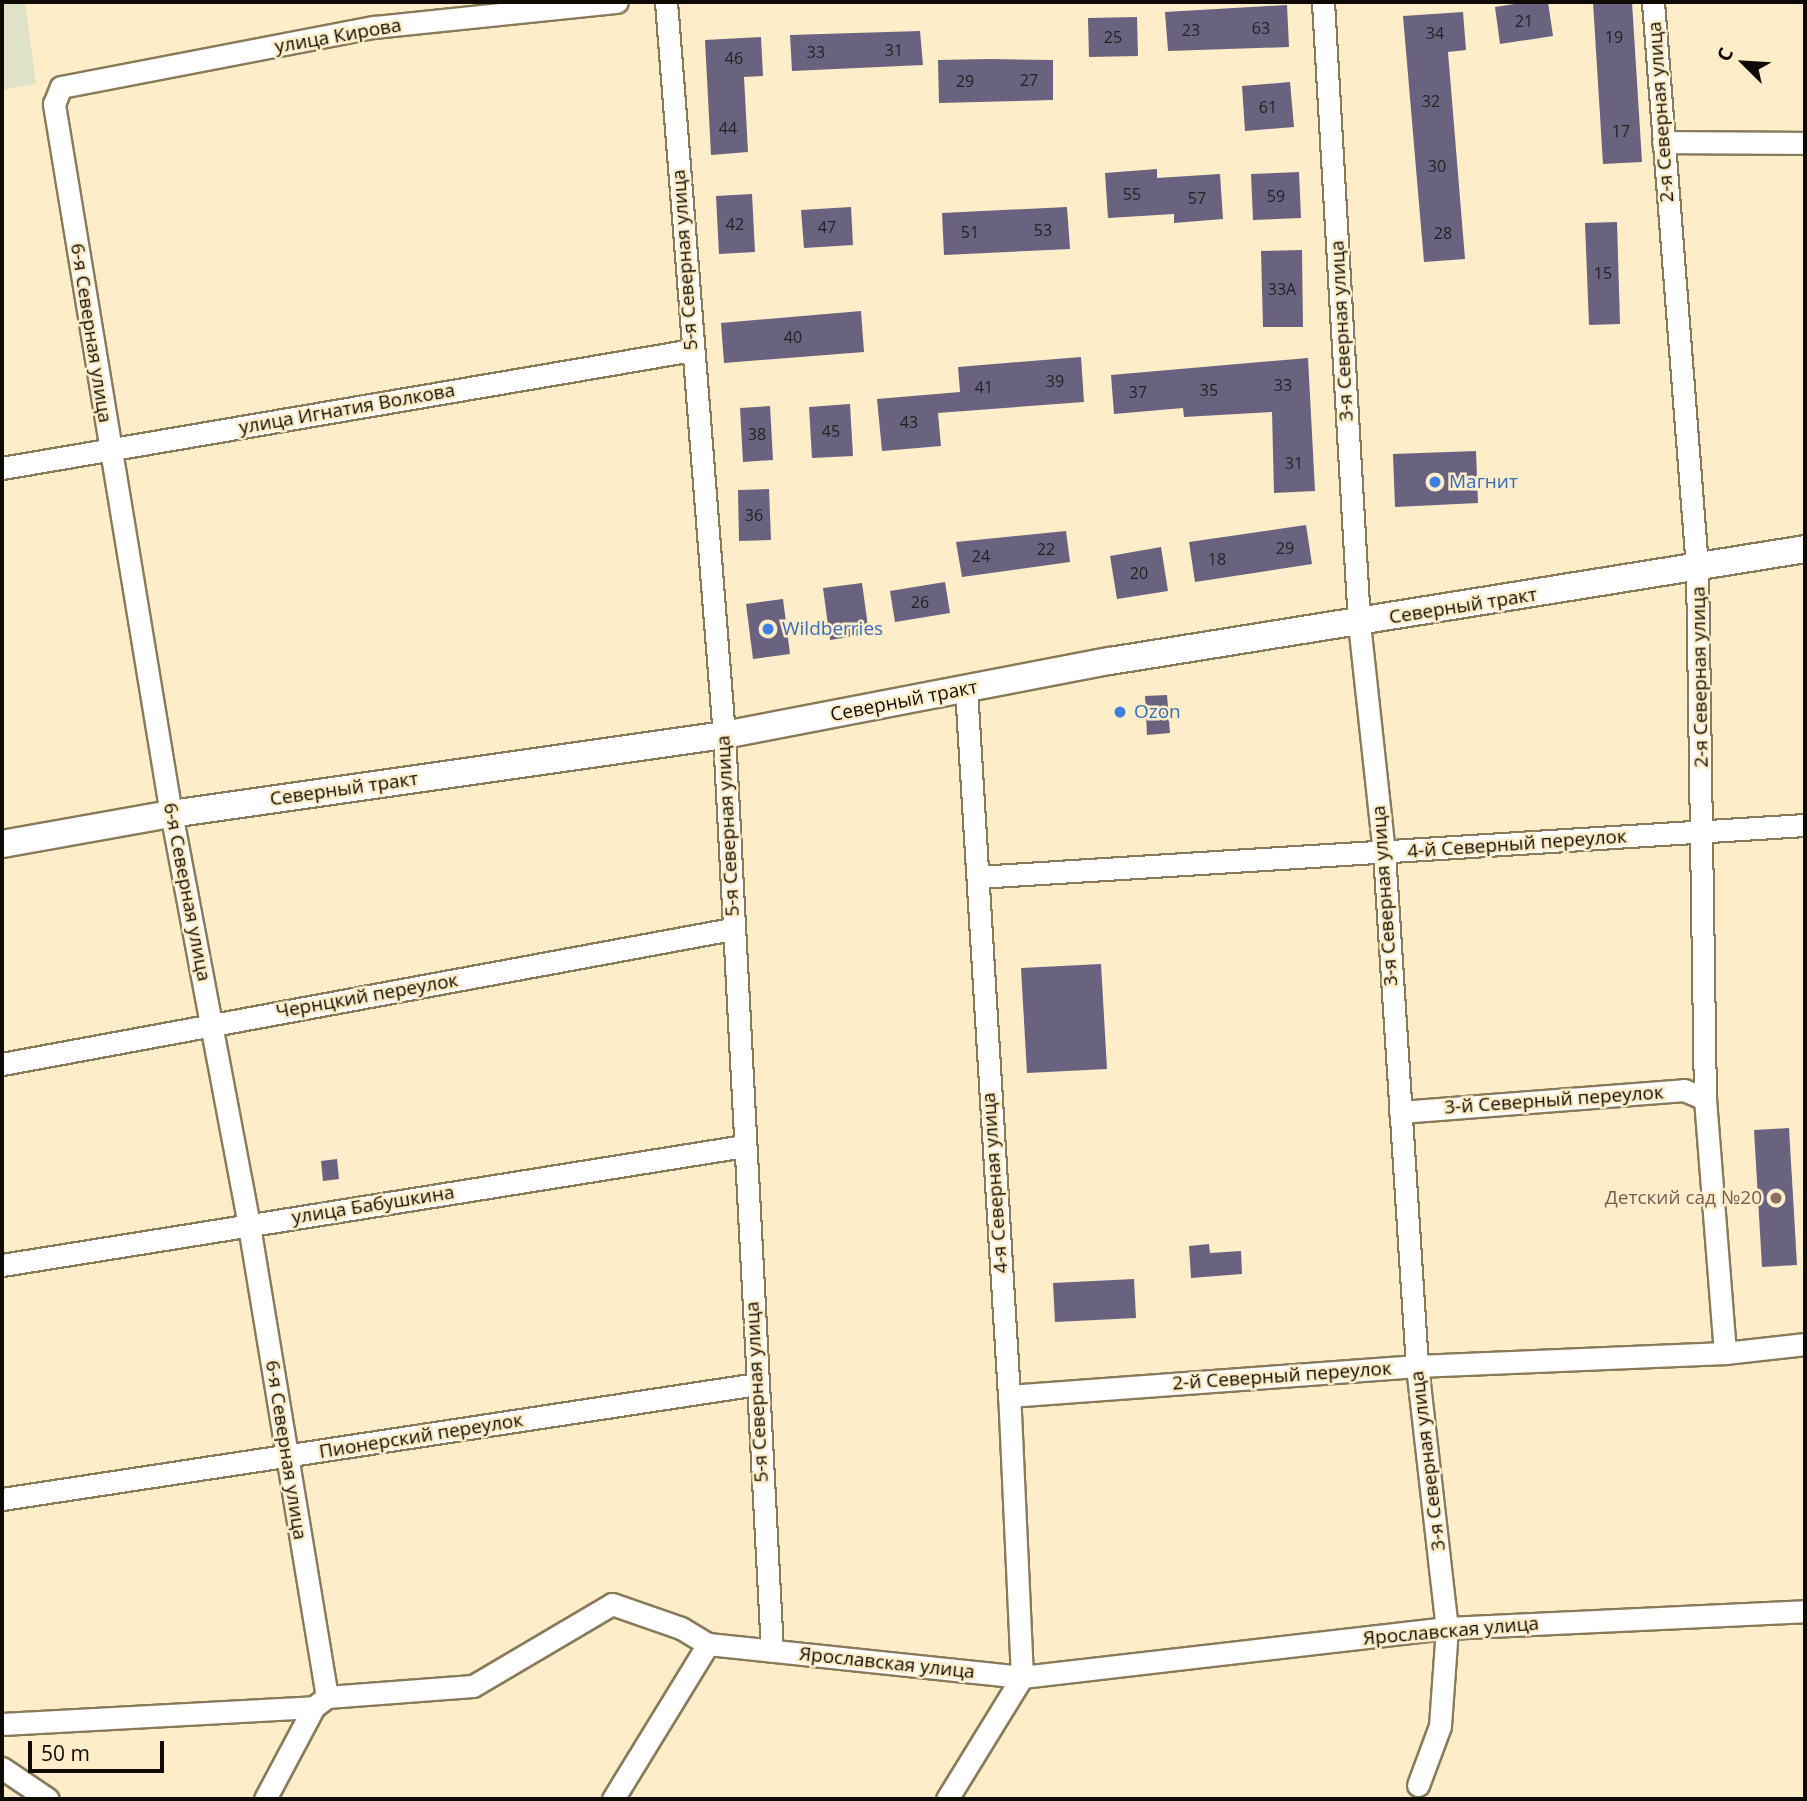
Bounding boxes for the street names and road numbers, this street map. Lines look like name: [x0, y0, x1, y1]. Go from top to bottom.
street label: улица Кирова: [273, 14, 403, 58]
street label: 2-я Северная улица: [1643, 21, 1679, 203]
street label: 5-я Северная улица: [667, 169, 703, 351]
street label: 3-я Северная улица: [1326, 240, 1358, 422]
street label: 6-я Северная улица: [66, 242, 116, 424]
street label: улица Игнатия Волкова: [237, 379, 457, 439]
street label: Северный тракт: [1387, 583, 1539, 629]
street label: 2-я Северная улица: [1687, 586, 1713, 768]
street label: Северный тракт: [829, 676, 979, 726]
street label: 5-я Северная улица: [712, 735, 744, 917]
street label: Северный тракт: [268, 767, 420, 811]
street label: 6-я Северная улица: [159, 801, 215, 983]
street label: 3-я Северная улица: [1367, 805, 1403, 987]
street label: 4-й Северный переулок: [1407, 825, 1627, 863]
street label: Чернцкий переулок: [274, 969, 460, 1023]
street label: 3-й Северный переулок: [1444, 1081, 1664, 1119]
street label: 4-я Северная улица: [977, 1092, 1013, 1274]
street label: улица Бабушкина: [290, 1181, 456, 1229]
street label: 5-я Северная улица: [741, 1301, 773, 1483]
street label: 2-й Северный переулок: [1172, 1357, 1392, 1395]
street label: 6-я Северная улица: [261, 1359, 311, 1541]
street label: 3-я Северная улица: [1406, 1370, 1450, 1552]
street label: Пионерский переулок: [317, 1409, 525, 1463]
street label: Ярославская улица: [1362, 1612, 1540, 1650]
street label: Ярославская улица: [798, 1642, 976, 1684]

